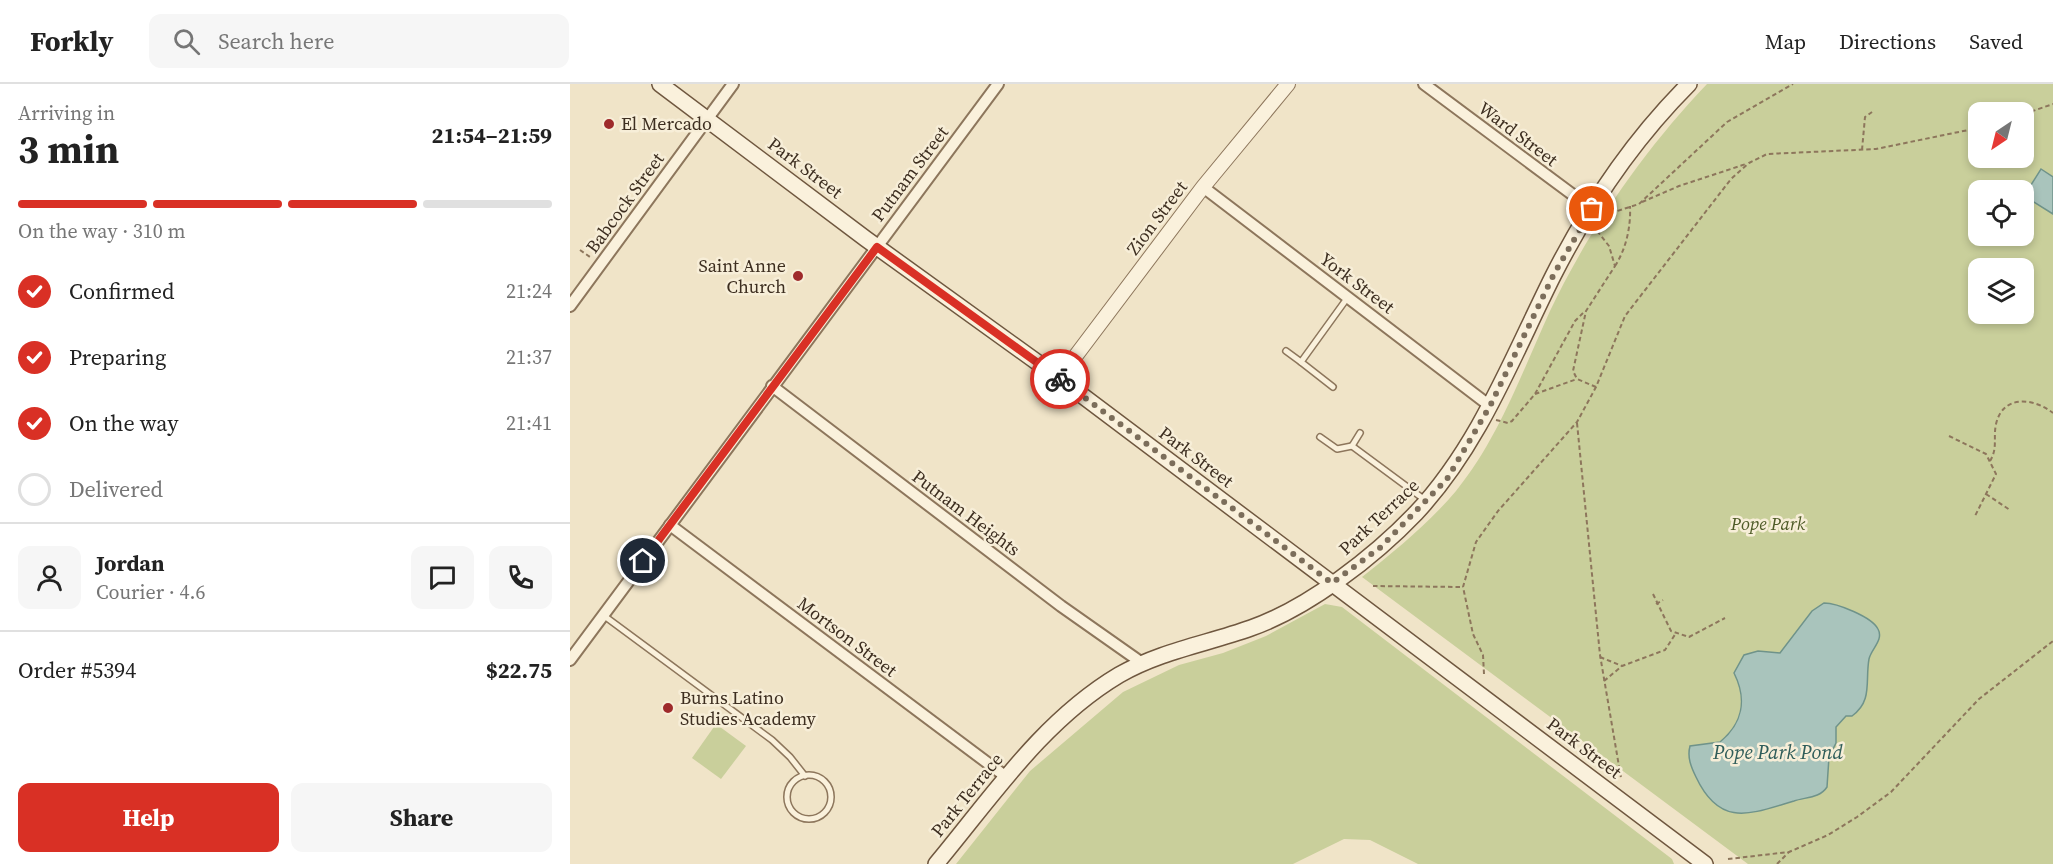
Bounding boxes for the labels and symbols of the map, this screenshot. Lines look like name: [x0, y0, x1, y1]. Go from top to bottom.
street label: Ward Street: [1473, 95, 1563, 172]
north arrow: [1968, 102, 2034, 168]
place label: El Mercado: [621, 111, 712, 136]
marker: El Mercado: [602, 117, 616, 131]
street label: Putnam Street: [865, 121, 954, 227]
street label: Park Street: [763, 131, 848, 204]
street label: Babcock Street: [580, 147, 670, 258]
street label: Zion Street: [1120, 175, 1193, 260]
pin: [1566, 183, 1617, 234]
street label: York Street: [1315, 246, 1400, 319]
place label: Saint Anne Church: [698, 253, 786, 299]
marker: Saint Anne Church: [791, 269, 805, 283]
courier: [1030, 349, 1090, 409]
street label: Park Street: [1154, 420, 1239, 493]
street label: Putnam Heights: [907, 464, 1026, 562]
street label: Park Terrace: [1333, 473, 1424, 560]
park label: Pope Park: [1730, 511, 1806, 536]
pin: [617, 535, 668, 586]
street label: Mortson Street: [792, 591, 902, 682]
place label: Burns Latino Studies Academy: [680, 685, 817, 731]
marker: Burns Latino Studies Academy: [661, 701, 675, 715]
street label: Park Street: [1542, 711, 1627, 784]
water label: Pope Park Pond: [1712, 738, 1844, 766]
street label: Park Terrace: [925, 747, 1008, 842]

